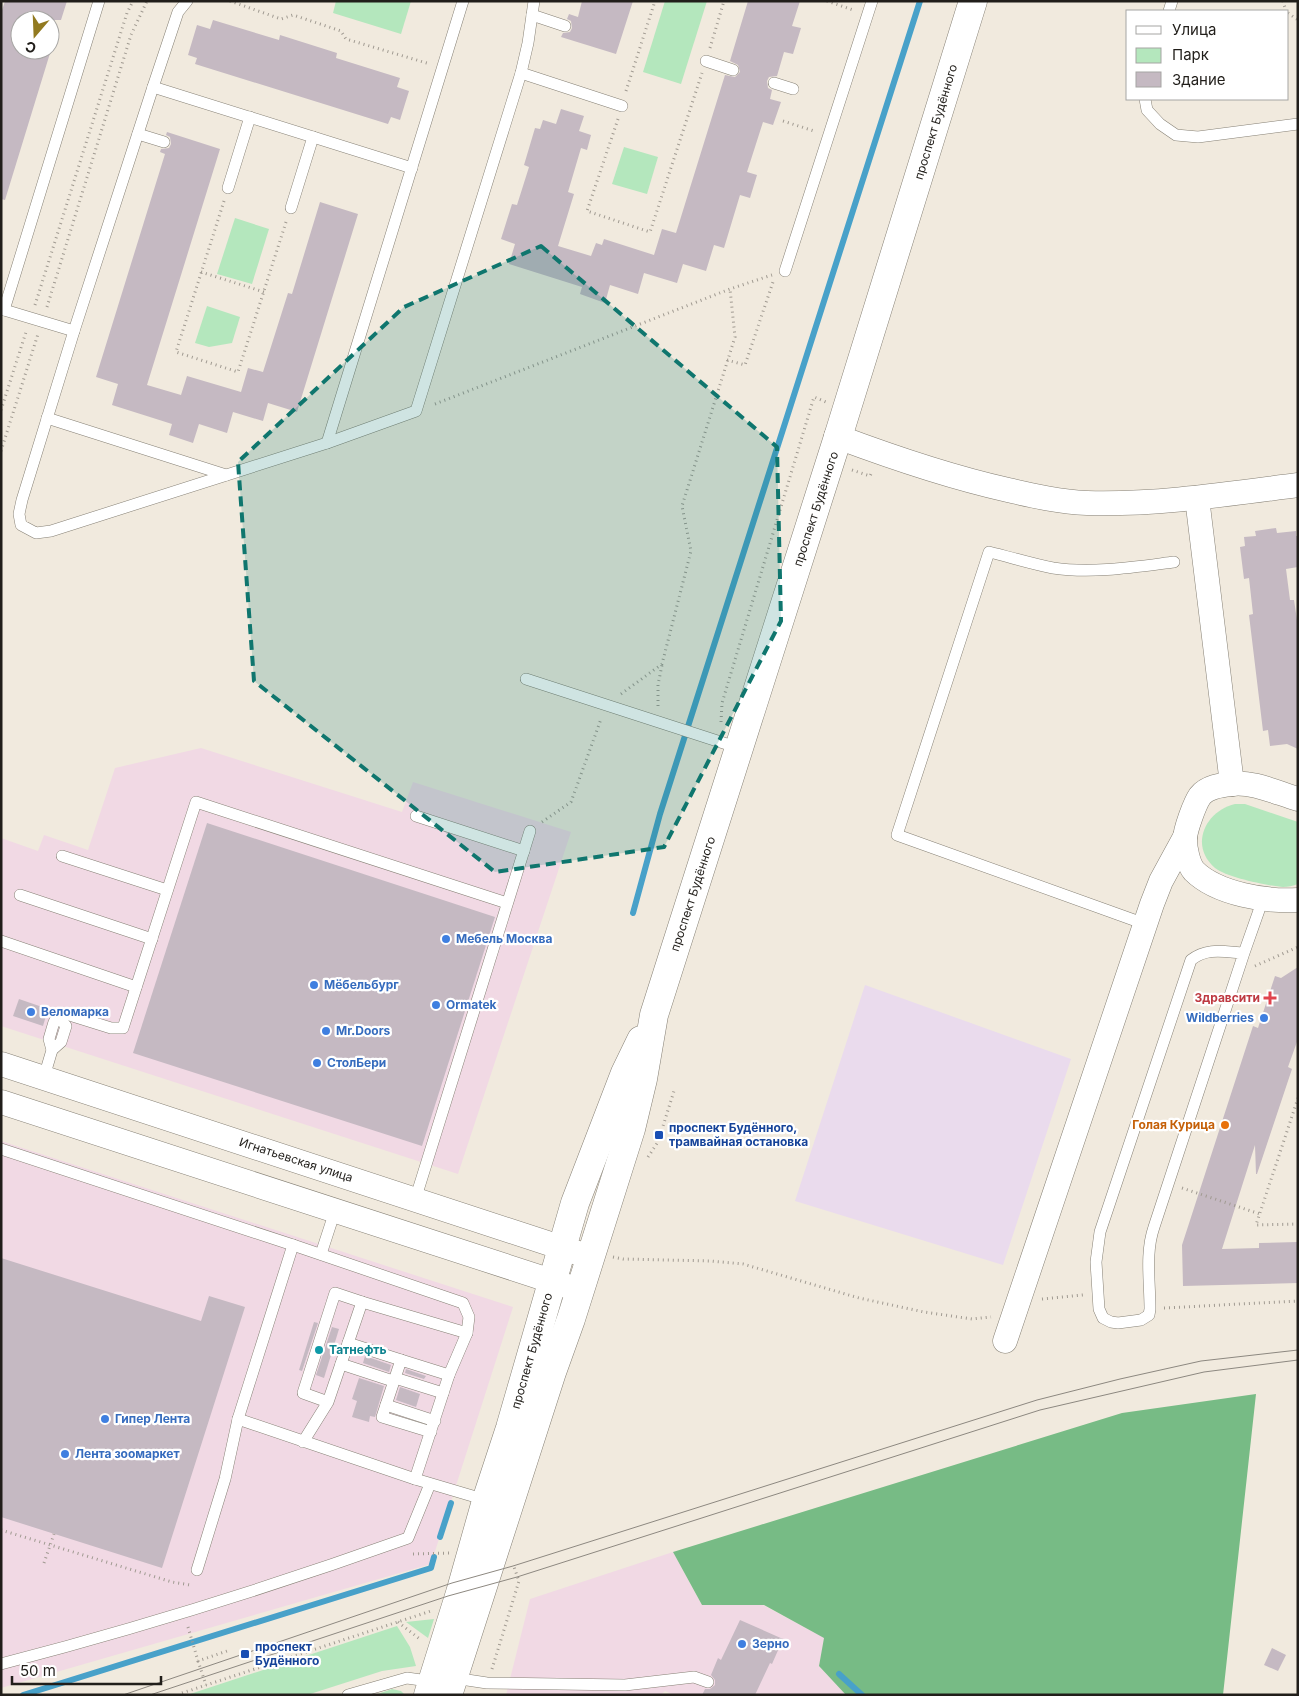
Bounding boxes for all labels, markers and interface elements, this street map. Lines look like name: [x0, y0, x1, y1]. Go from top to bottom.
north arrow: [10, 10, 60, 60]
legend: [1126, 10, 1289, 100]
text: Улица: [1172, 20, 1216, 39]
text: С: [23, 38, 38, 57]
text: Парк: [1172, 45, 1209, 64]
street label: проспект Будённого: [911, 62, 960, 181]
text: Здание: [1172, 70, 1226, 89]
street label: проспект Будённого: [790, 449, 841, 568]
street label: проспект Будённого: [667, 834, 718, 953]
place label: Мебель Москва: [456, 931, 552, 946]
marker: Мебель Москва: [440, 933, 452, 945]
place label: Мёбельбург: [324, 977, 399, 992]
marker: Мёбельбург: [308, 979, 320, 991]
place label: Здравсити: [1194, 990, 1260, 1005]
marker: Здравсити: [1264, 992, 1276, 1004]
place label: Ormatek: [446, 997, 497, 1012]
marker: Ormatek: [430, 999, 442, 1011]
place label: Веломарка: [41, 1004, 109, 1019]
marker: Веломарка: [25, 1006, 37, 1018]
place label: Wildberries: [1186, 1010, 1254, 1025]
marker: Wildberries: [1258, 1012, 1270, 1024]
place label: Mr.Doors: [336, 1023, 391, 1038]
marker: Mr.Doors: [320, 1025, 332, 1037]
place label: СтолБери: [327, 1055, 386, 1070]
marker: СтолБери: [311, 1057, 323, 1069]
place label: Голая Курица: [1132, 1117, 1215, 1132]
marker: Голая Курица: [1219, 1119, 1231, 1131]
place label: проспект Будённого, трамвайная остановка: [669, 1120, 808, 1149]
marker: проспект Будённого, трамвайная остановка: [653, 1129, 665, 1141]
street label: Игнатьевская улица: [237, 1134, 355, 1185]
street label: проспект Будённого: [508, 1291, 555, 1411]
place label: Татнефть: [329, 1342, 387, 1357]
marker: Татнефть: [313, 1344, 325, 1356]
place label: Гипер Лента: [115, 1411, 190, 1426]
marker: Гипер Лента: [99, 1413, 111, 1425]
place label: Лента зоомаркет: [75, 1446, 180, 1461]
marker: Лента зоомаркет: [59, 1448, 71, 1460]
place label: Зерно: [752, 1636, 789, 1651]
marker: Зерно: [736, 1638, 748, 1650]
place label: проспект Будённого: [255, 1639, 319, 1668]
marker: проспект Будённого: [239, 1648, 251, 1660]
scale bar: [12, 1654, 161, 1686]
text: 50 m: [20, 1661, 56, 1680]

